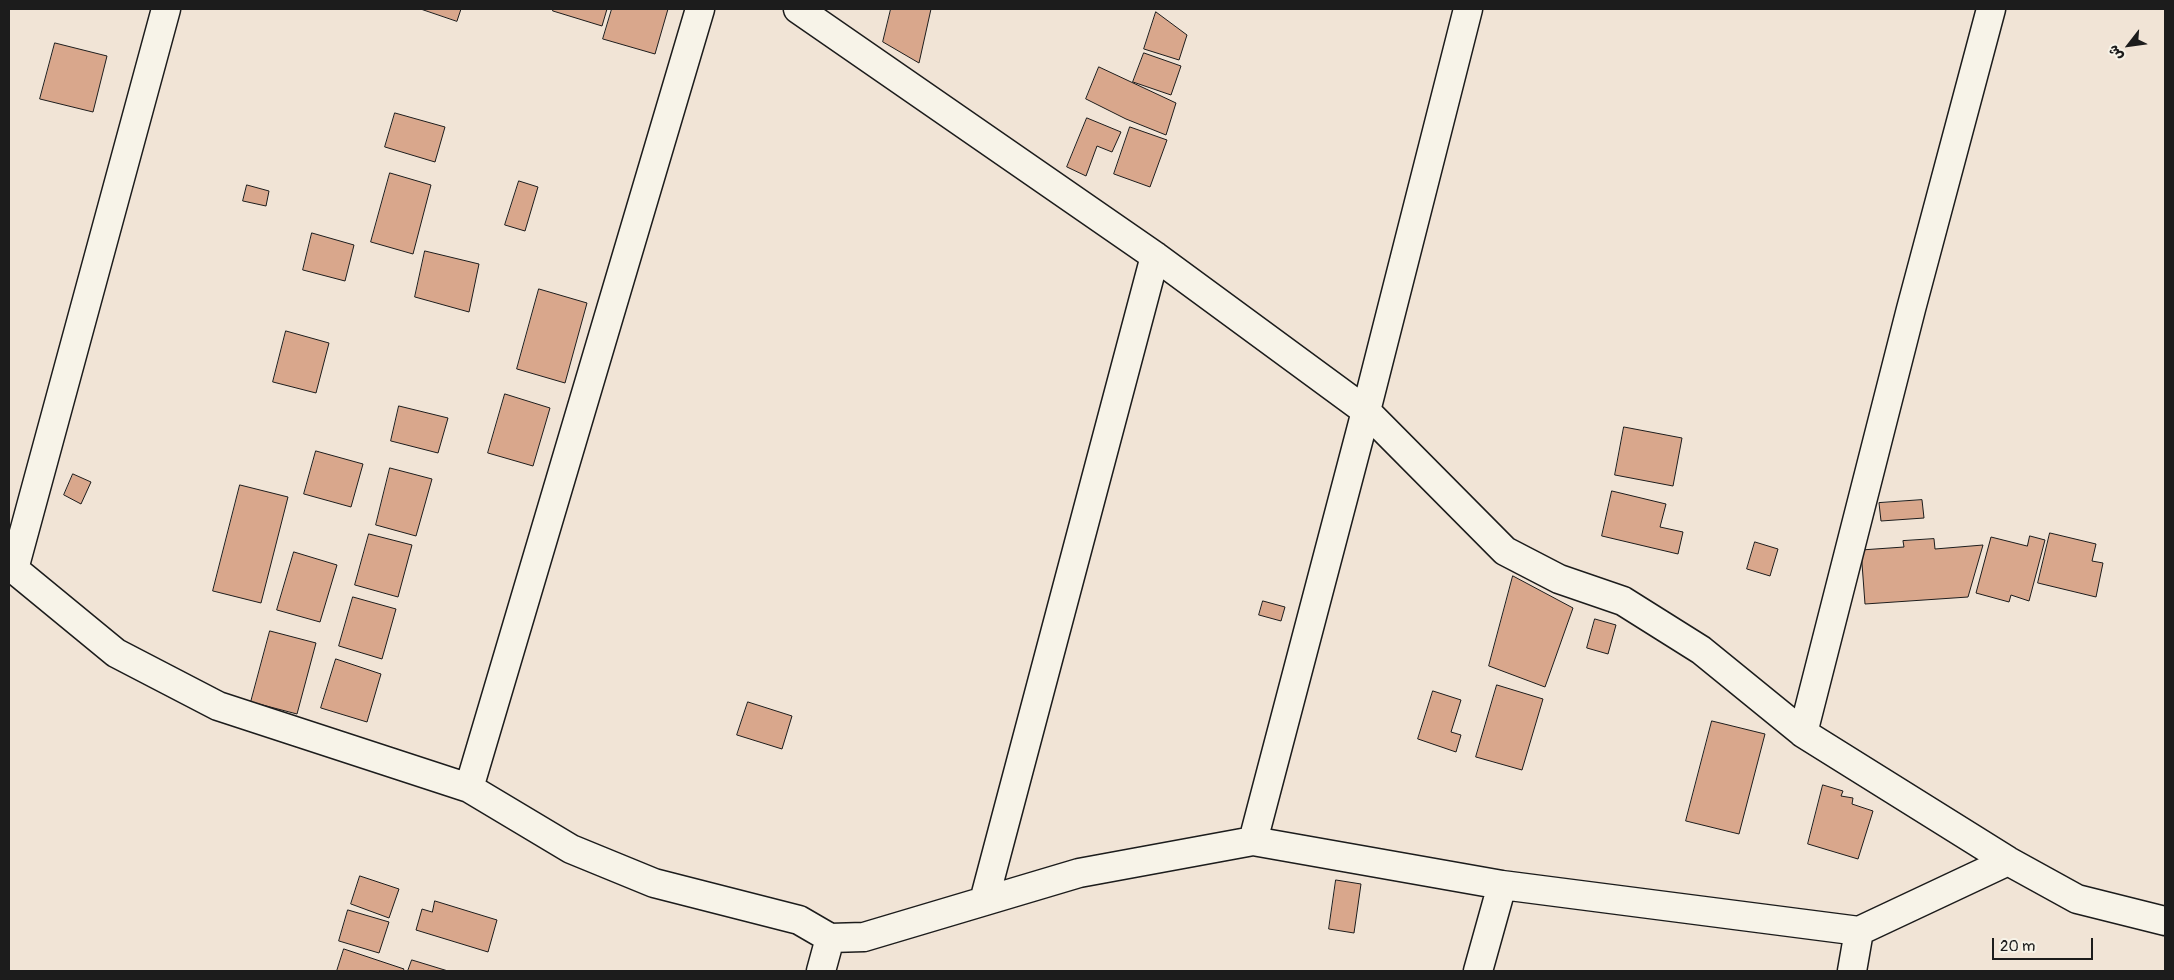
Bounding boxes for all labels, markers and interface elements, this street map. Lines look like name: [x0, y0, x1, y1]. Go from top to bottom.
north arrow: [2104, 20, 2154, 70]
text: ش: [2104, 42, 2127, 64]
scale bar: [1994, 928, 2095, 960]
text: 20 m: [2000, 937, 2035, 956]

